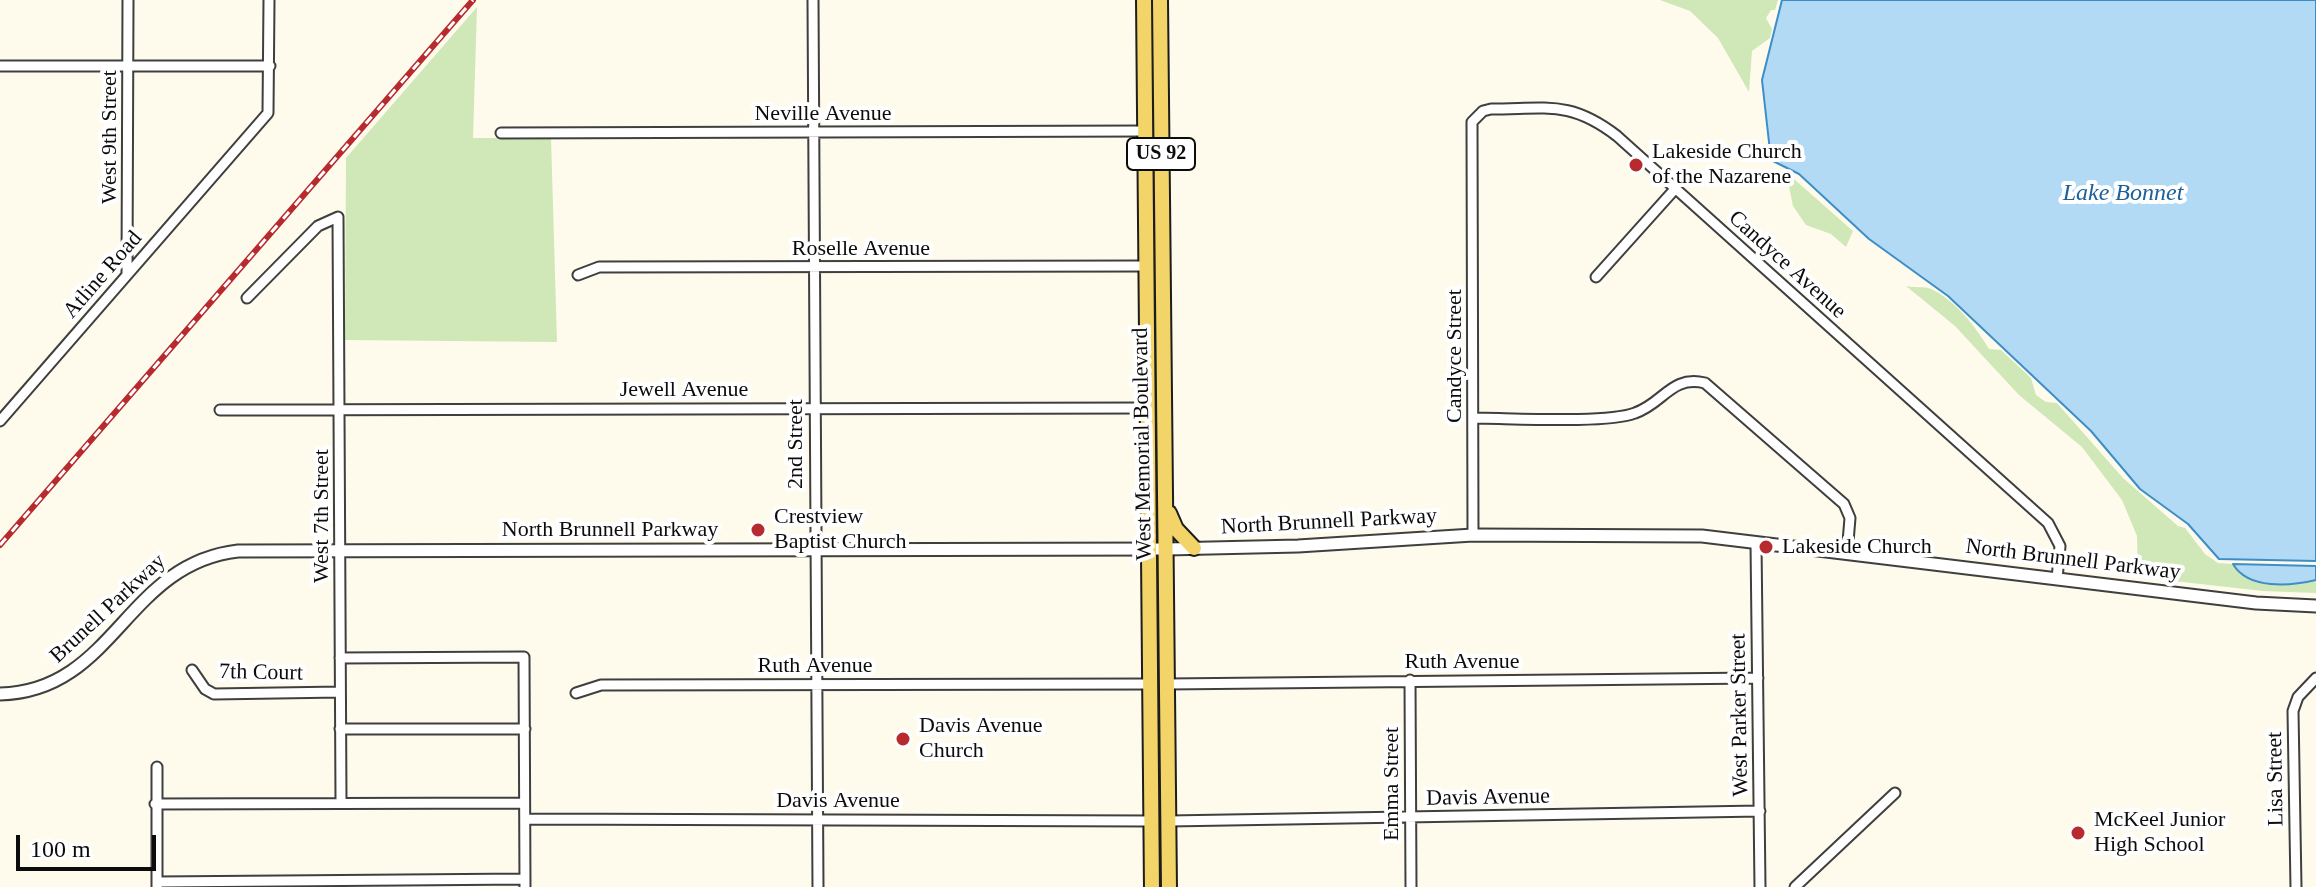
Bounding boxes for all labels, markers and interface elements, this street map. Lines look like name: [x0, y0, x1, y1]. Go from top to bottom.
street label: West 9th Street: [97, 70, 123, 204]
street label: Neville Avenue: [754, 101, 892, 127]
road number: US 92: [1127, 138, 1195, 170]
place label: Lakeside Church of the Nazarene: [1652, 139, 1802, 190]
marker: Lakeside Church of the Nazarene: [1627, 156, 1645, 174]
water label: Lake Bonnet: [2063, 180, 2183, 208]
street label: Candyce Avenue: [1723, 205, 1851, 325]
street label: Atline Road: [58, 226, 148, 324]
street label: Roselle Avenue: [792, 236, 930, 262]
street label: Candyce Street: [1442, 289, 1468, 423]
street label: West Memorial Boulevard: [1128, 327, 1158, 561]
street label: Jewell Avenue: [620, 377, 748, 403]
street label: 2nd Street: [783, 399, 809, 489]
street label: West 7th Street: [309, 449, 335, 583]
street label: North Brunnell Parkway: [1220, 503, 1438, 541]
place label: Crestview Baptist Church: [774, 504, 907, 556]
street label: North Brunnell Parkway: [502, 517, 718, 543]
marker: Crestview Baptist Church: [749, 521, 767, 539]
place label: Lakeside Church: [1782, 534, 1932, 560]
street label: North Brunnell Parkway: [1964, 534, 2182, 586]
marker: Lakeside Church: [1757, 538, 1775, 556]
street label: Brunell Parkway: [45, 549, 171, 669]
street label: West Parker Street: [1725, 633, 1755, 797]
street label: Ruth Avenue: [1404, 649, 1520, 675]
street label: Ruth Avenue: [757, 653, 873, 679]
street label: 7th Court: [219, 659, 303, 687]
place label: Davis Avenue Church: [919, 713, 1043, 764]
street label: Emma Street: [1379, 727, 1405, 841]
marker: Davis Avenue Church: [894, 730, 912, 748]
street label: Lisa Street: [2262, 731, 2290, 827]
street label: Davis Avenue: [1426, 784, 1550, 812]
street label: Davis Avenue: [776, 788, 900, 814]
place label: McKeel Junior High School: [2094, 807, 2225, 858]
scale bar: [20, 819, 160, 869]
marker: McKeel Junior High School: [2069, 824, 2087, 842]
text: 100 m: [30, 836, 91, 862]

